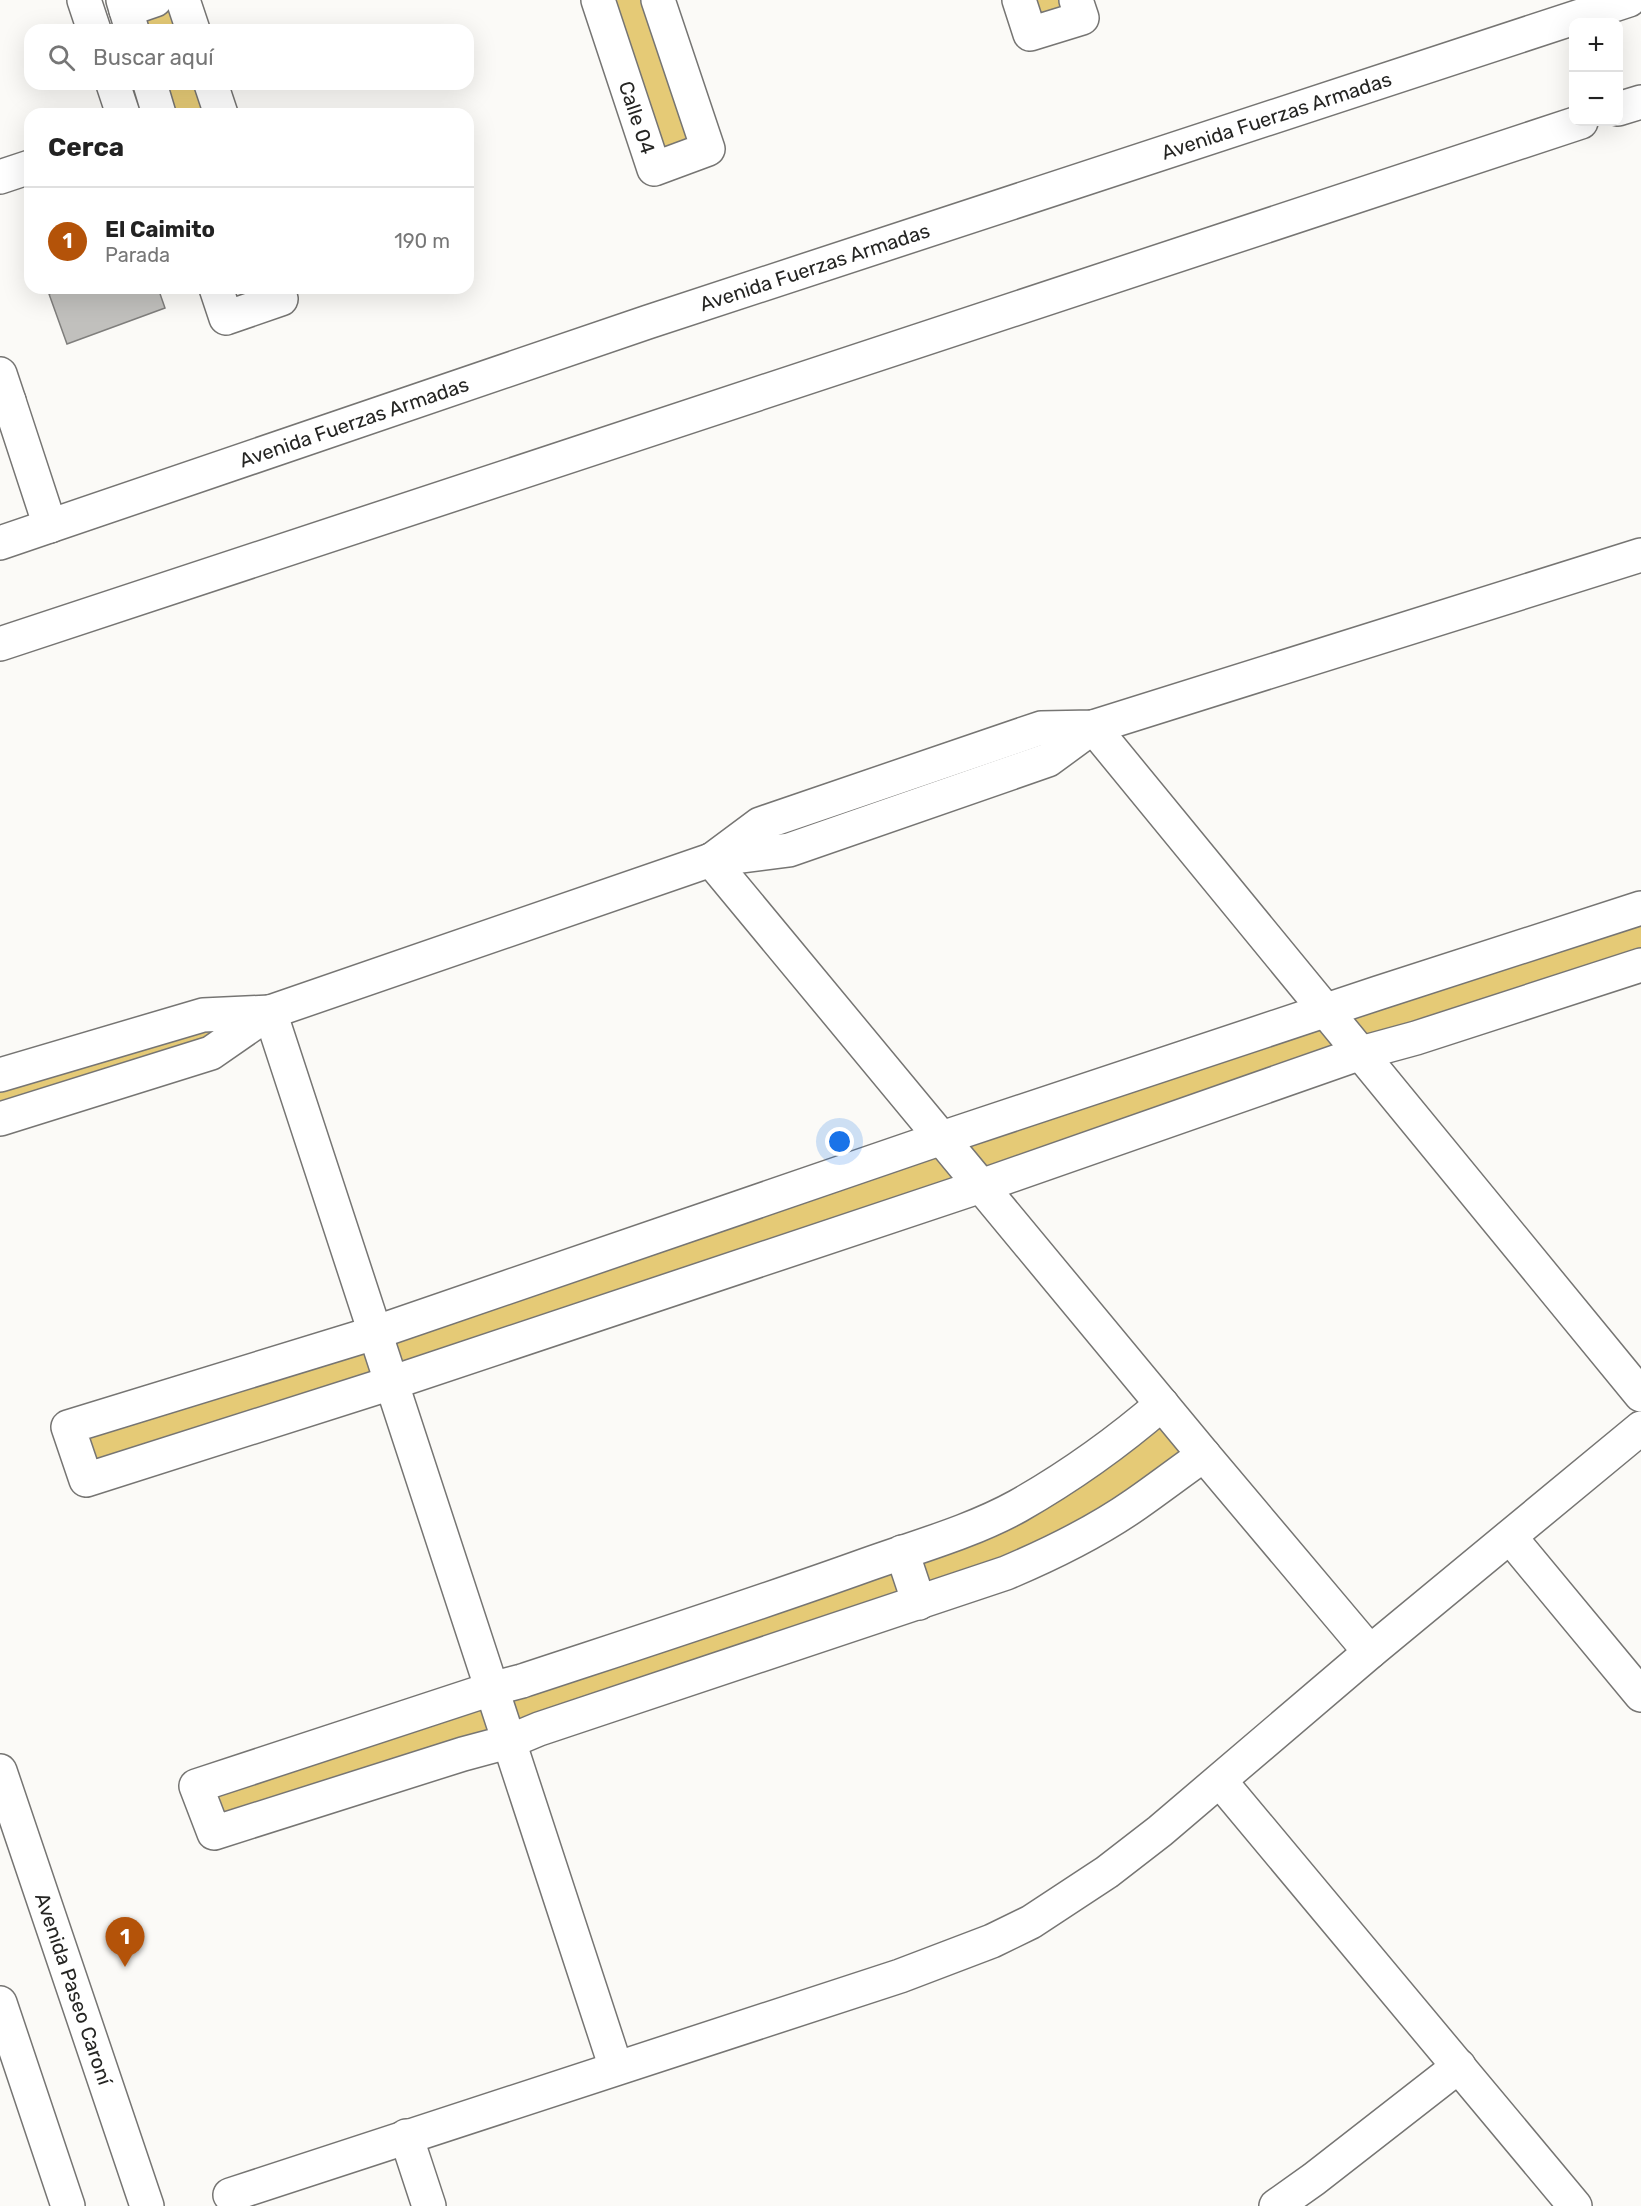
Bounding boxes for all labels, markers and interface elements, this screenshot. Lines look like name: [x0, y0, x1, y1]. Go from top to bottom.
map controls: [1569, 18, 1623, 126]
button: +: [1569, 18, 1623, 72]
search box: [24, 24, 474, 90]
icon: search: [45, 41, 78, 74]
text: Buscar aquí: [93, 44, 214, 71]
street label: Avenida Fuerzas Armadas: [1158, 67, 1394, 165]
button: −: [1569, 72, 1623, 126]
street label: Calle 04: [614, 78, 660, 157]
text: Cerca: [48, 132, 124, 163]
text: El Caimito: [105, 216, 215, 243]
street label: Avenida Fuerzas Armadas: [697, 218, 933, 316]
text: 1: [63, 229, 72, 253]
text: 190 m: [394, 229, 450, 253]
text: Parada: [105, 243, 170, 267]
street label: Avenida Fuerzas Armadas: [236, 372, 472, 472]
your location: [825, 1127, 854, 1156]
street label: Avenida Paseo Caroní: [30, 1890, 118, 2089]
pin: 1: [106, 1918, 144, 1967]

